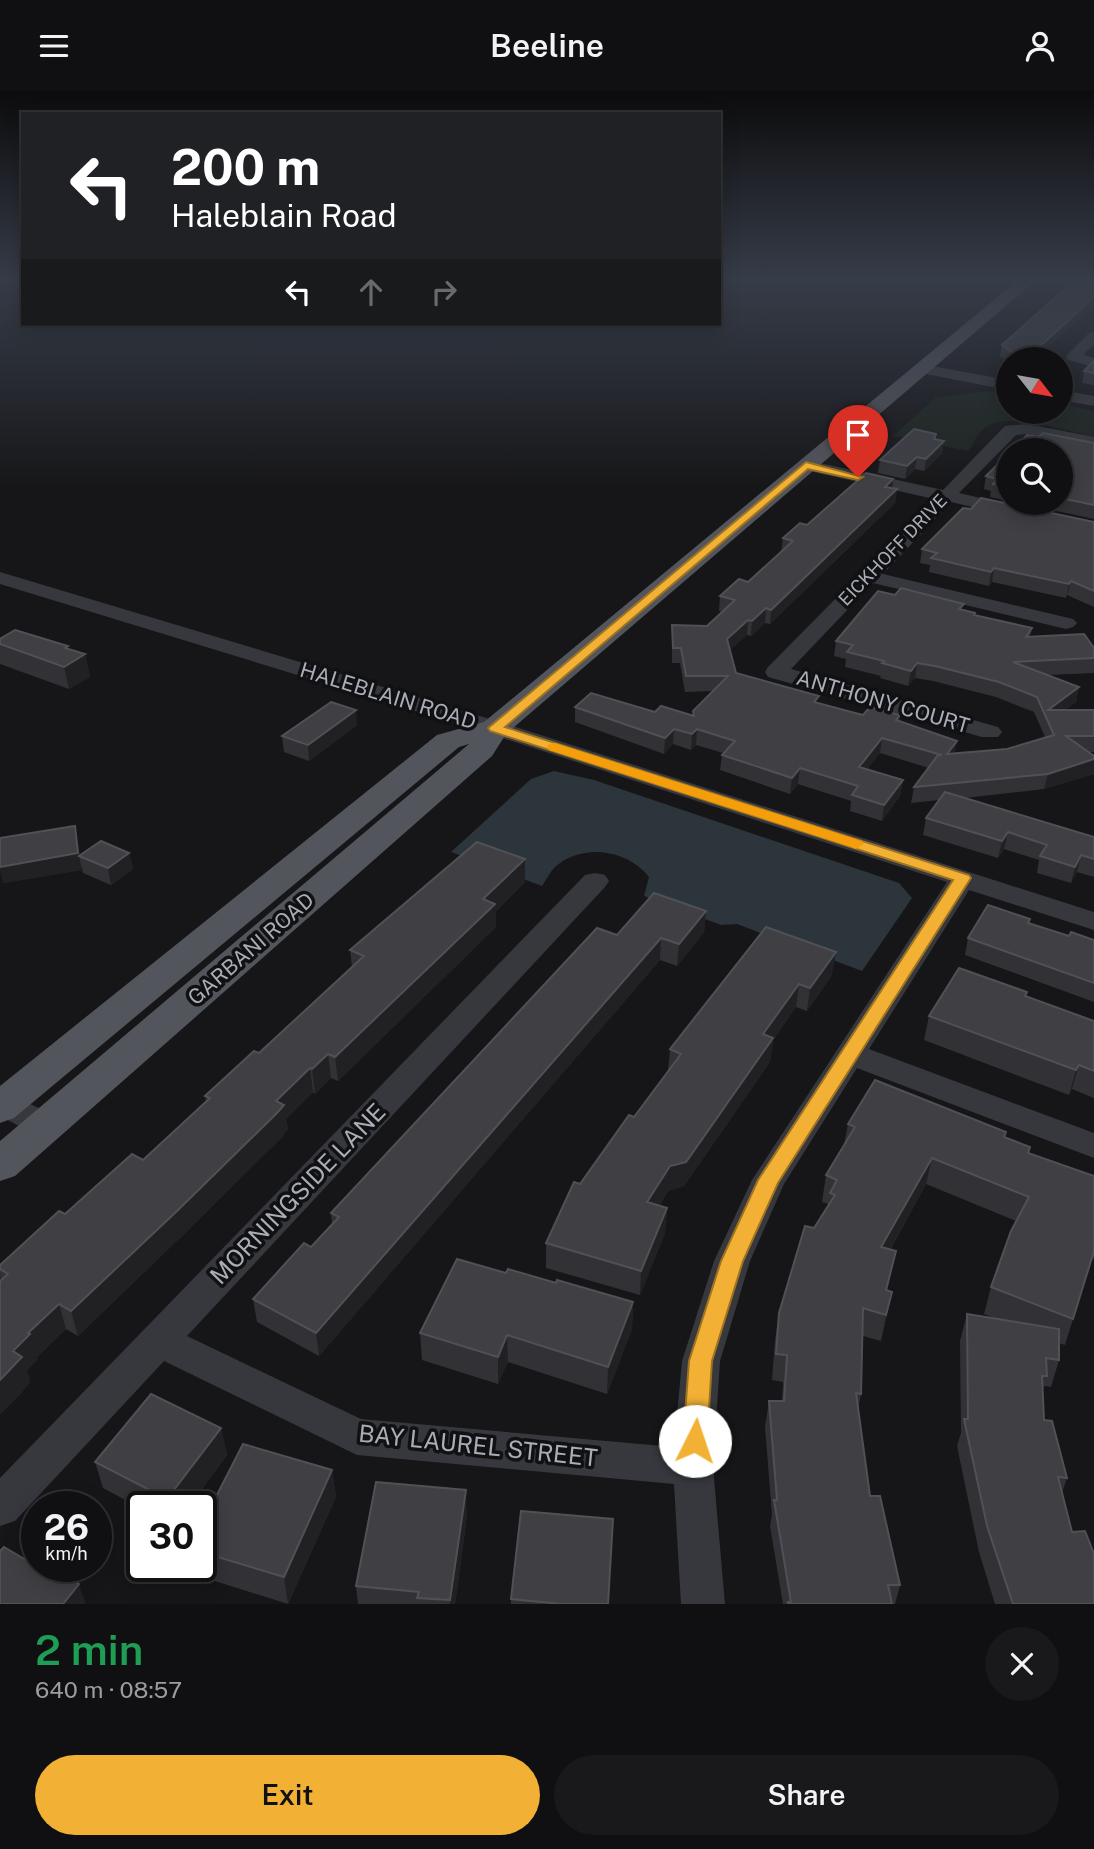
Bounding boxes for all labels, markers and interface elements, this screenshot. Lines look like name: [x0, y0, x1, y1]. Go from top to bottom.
icon: menu: [35, 27, 73, 65]
text: Beeline: [490, 27, 604, 64]
icon: person: [1021, 27, 1059, 65]
text: 200 m: [171, 138, 320, 196]
icon: left: [56, 140, 147, 231]
text: Haleblain Road: [171, 197, 397, 234]
icon: left: [279, 273, 317, 311]
icon: ahead: [352, 273, 390, 311]
icon: right: [425, 273, 463, 311]
north arrow: [996, 347, 1073, 423]
map controls: [996, 347, 1073, 515]
pin: [828, 405, 888, 477]
icon: arrive: [839, 416, 877, 454]
button: search: [996, 438, 1073, 515]
street label: EICKHOFF DRIVE: [834, 490, 951, 610]
street label: HALEBLAIN ROAD: [297, 657, 479, 734]
street label: ANTHONY COURT: [794, 665, 973, 738]
street label: GARBANI ROAD: [183, 887, 319, 1010]
street label: MORNINGSIDE LANE: [204, 1097, 391, 1289]
position arrow: [658, 1404, 732, 1478]
street label: BAY LAUREL STREET: [357, 1419, 599, 1471]
speed limit sign: 30: [126, 1491, 217, 1582]
text: 26: [44, 1507, 89, 1548]
text: km/h: [45, 1543, 88, 1564]
text: 2 min: [35, 1625, 143, 1674]
button: close: [985, 1627, 1059, 1701]
text: 640 m · 08:57: [35, 1676, 182, 1703]
button: Exit: [35, 1755, 540, 1835]
button: Share: [554, 1755, 1059, 1835]

